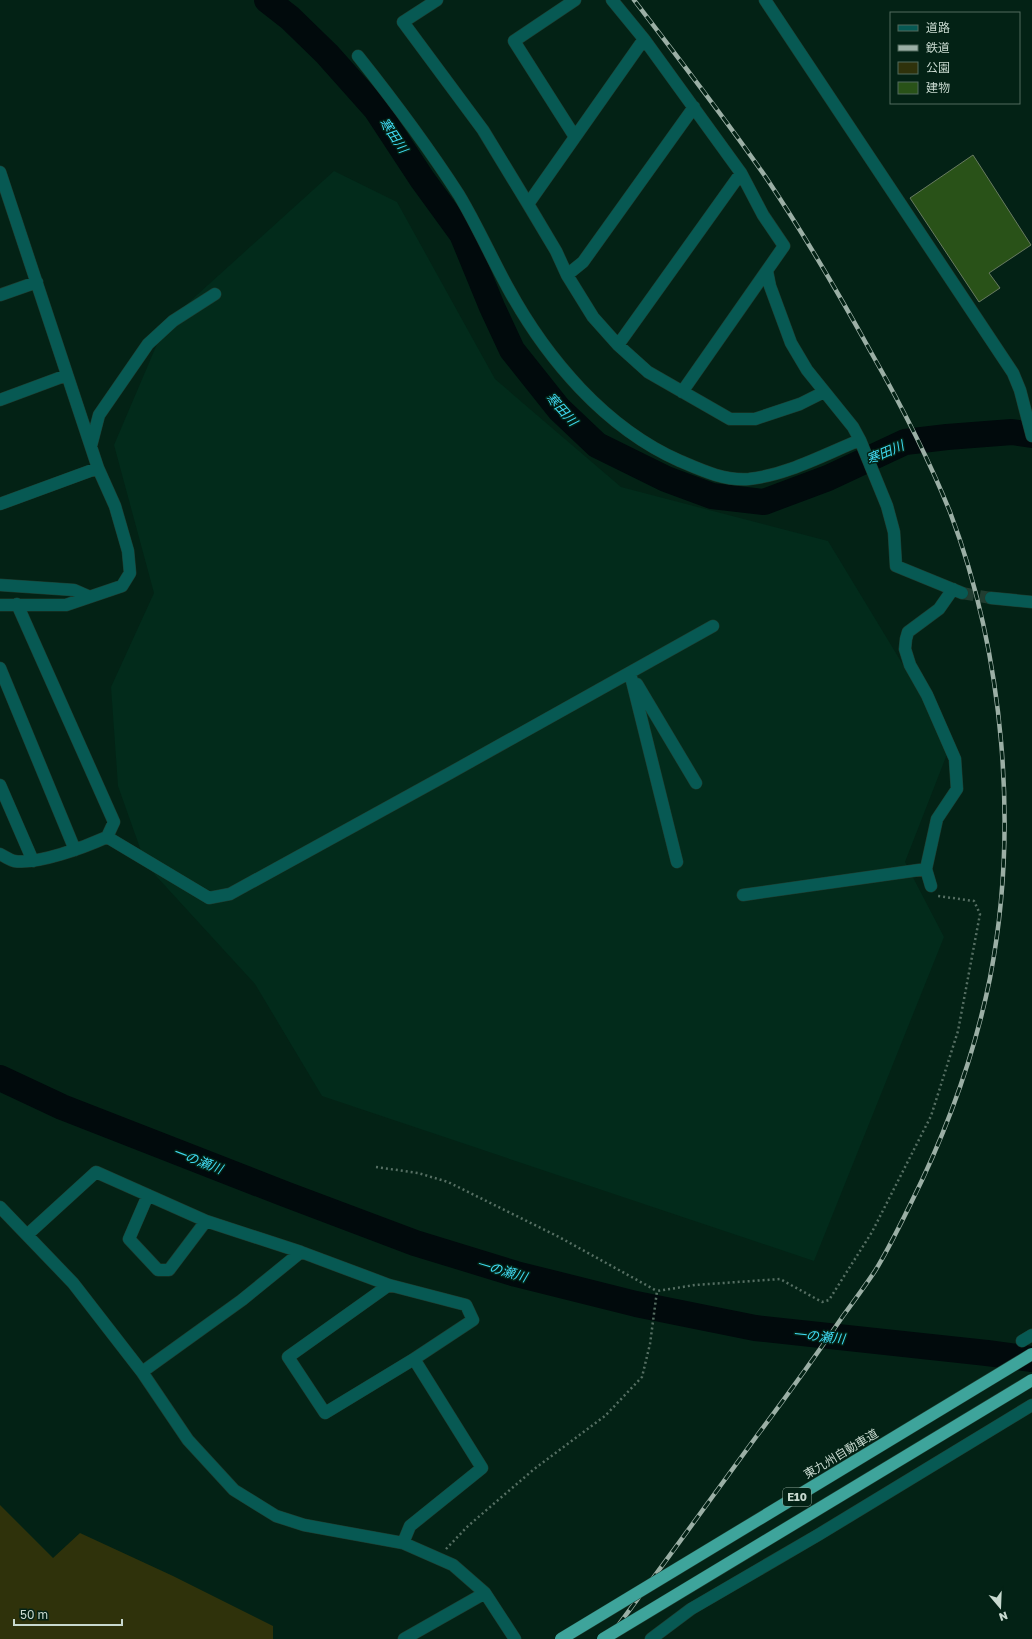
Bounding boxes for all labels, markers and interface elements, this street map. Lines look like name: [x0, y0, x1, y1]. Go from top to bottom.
legend: [890, 12, 1020, 104]
text: 道路: [926, 20, 950, 35]
text: 鉄道: [926, 40, 950, 55]
text: 公園: [926, 60, 950, 75]
text: 建物: [926, 80, 950, 95]
water label: 寒田川: [376, 114, 413, 157]
water label: 寒田川: [543, 389, 582, 430]
water label: 寒田川: [864, 436, 908, 467]
water label: 一の瀬川: [171, 1143, 227, 1178]
water label: 一の瀬川: [475, 1255, 531, 1285]
water label: 一の瀬川: [792, 1325, 848, 1347]
street label: 東九州自動車道: [801, 1426, 881, 1482]
road number: E10: [783, 1488, 811, 1506]
north arrow: [980, 1587, 1020, 1627]
scale bar: [14, 1601, 122, 1627]
text: 50 m: [20, 1607, 48, 1622]
text: N: [997, 1609, 1009, 1624]

